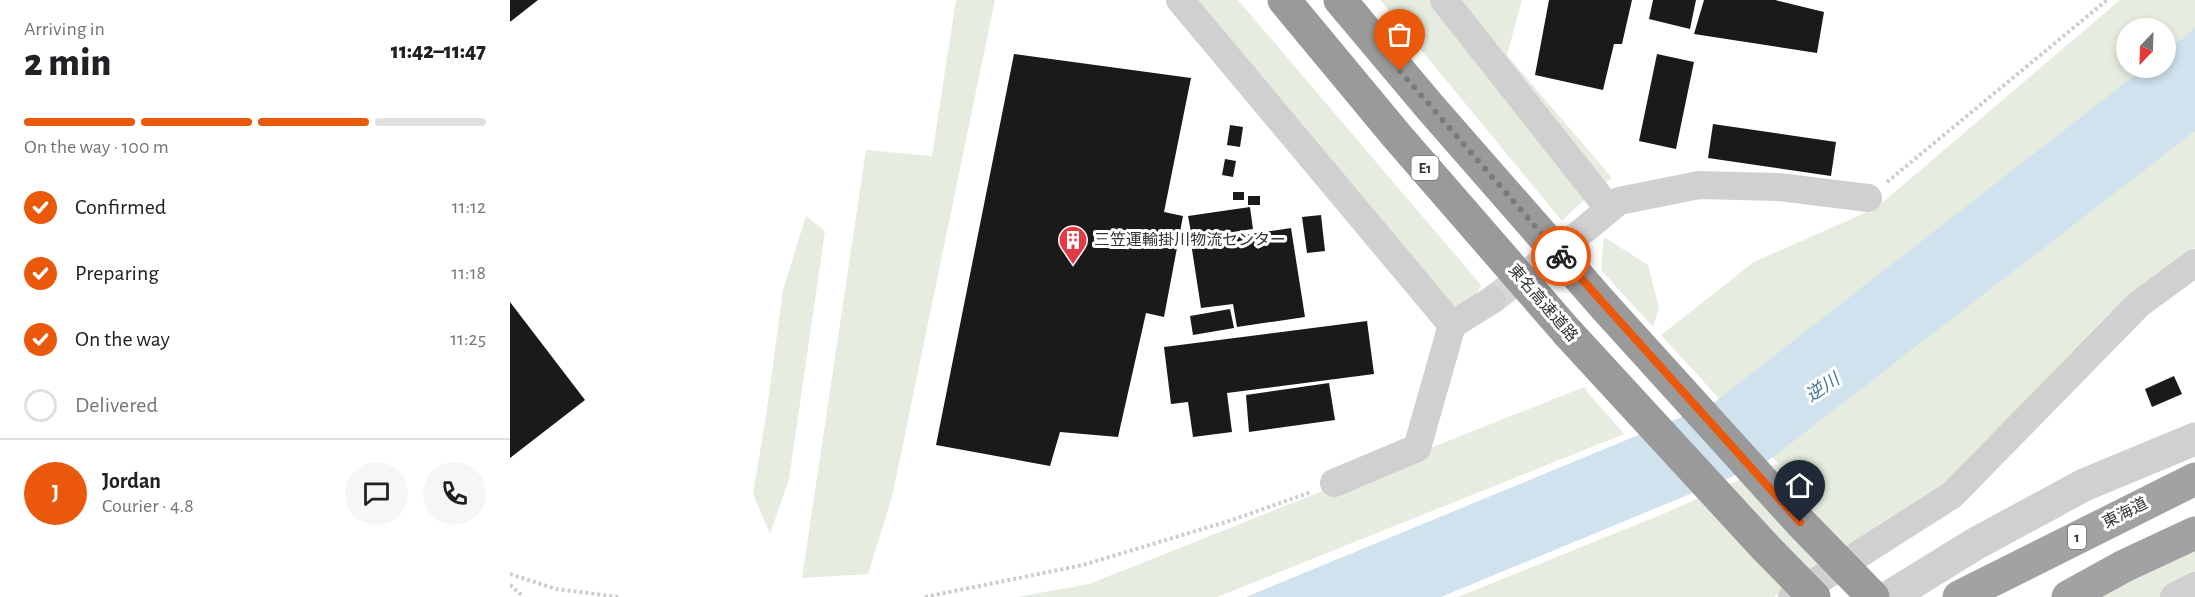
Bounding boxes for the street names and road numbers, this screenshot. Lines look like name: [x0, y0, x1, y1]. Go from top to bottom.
road number: E1: [1412, 156, 1438, 180]
street label: 東名高速道路: [1505, 261, 1581, 344]
street label: 東海道: [2100, 494, 2150, 531]
road number: 1: [2068, 525, 2086, 549]

